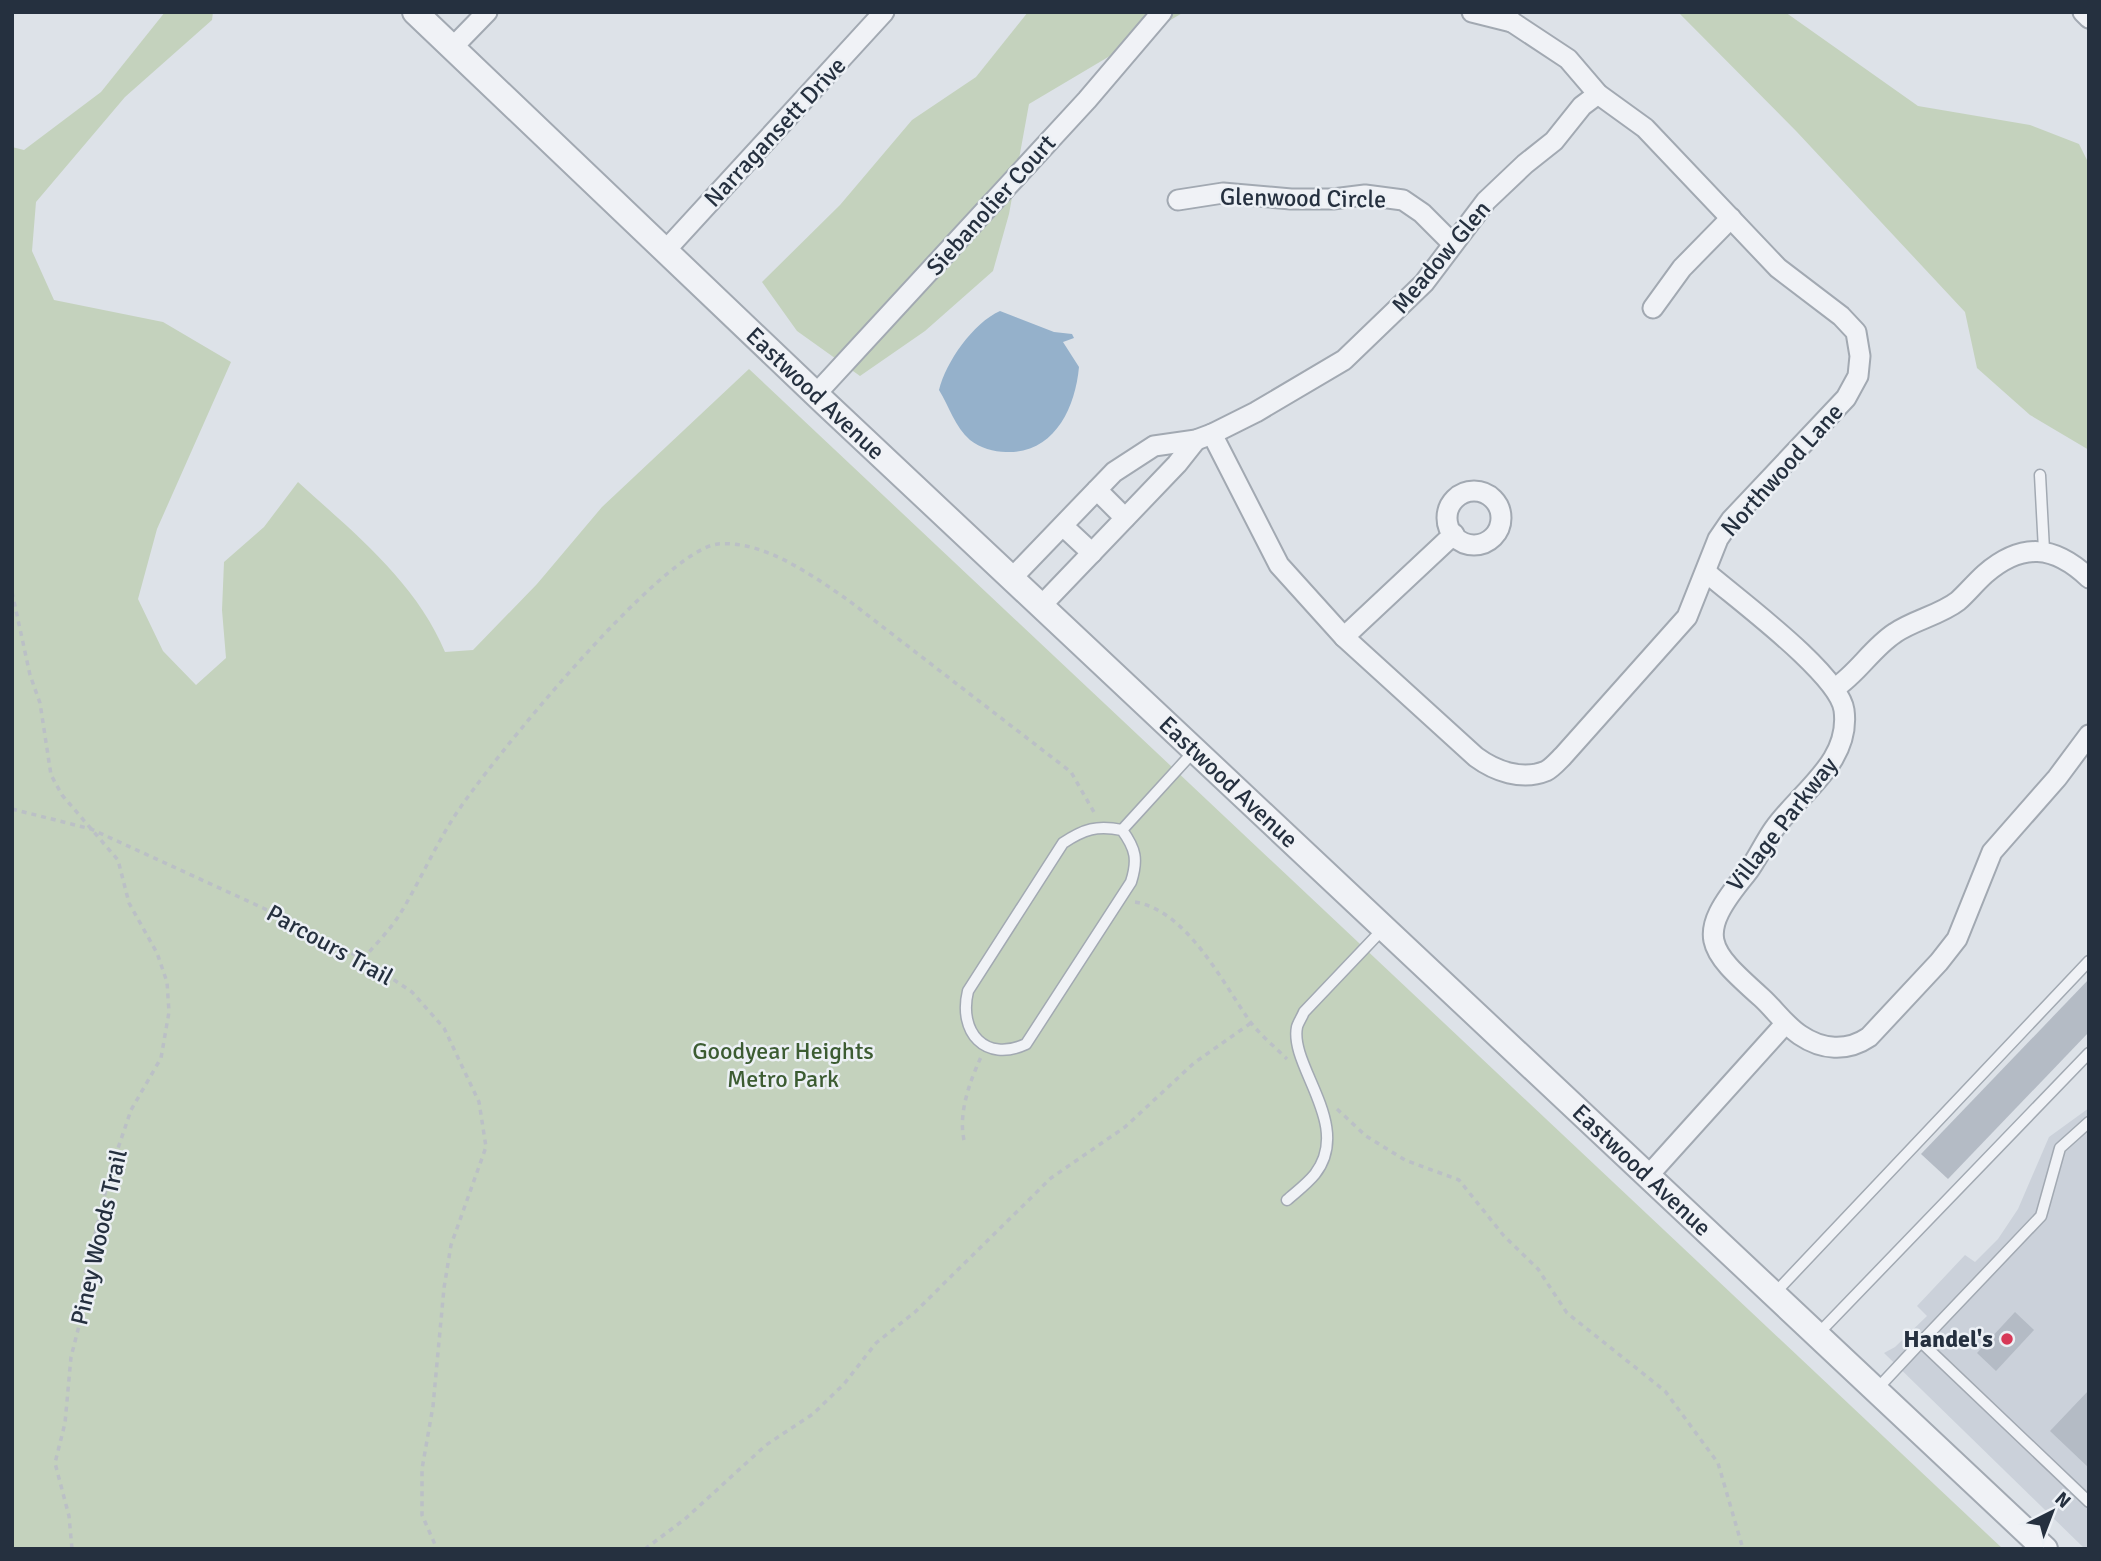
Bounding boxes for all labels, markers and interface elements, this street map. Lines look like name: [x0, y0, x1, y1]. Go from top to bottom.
street label: Narragansett Drive: [698, 51, 852, 213]
street label: Siebanolier Court: [920, 128, 1062, 282]
street label: Glenwood Circle: [1220, 182, 1386, 214]
street label: Meadow Glen: [1385, 194, 1497, 320]
street label: Eastwood Avenue: [740, 321, 891, 466]
street label: Northwood Lane: [1714, 397, 1850, 543]
street label: Eastwood Avenue: [1153, 709, 1304, 854]
street label: Village Parkway: [1720, 751, 1844, 897]
street label: Parcours Trail: [261, 898, 399, 992]
park label: Goodyear Heights Metro Park: [692, 1036, 874, 1094]
street label: Eastwood Avenue: [1566, 1098, 1717, 1243]
street label: Piney Woods Trail: [64, 1146, 134, 1328]
place label: Handel's: [1903, 1324, 1993, 1354]
marker: Handel's: [1999, 1331, 2015, 1347]
north arrow: [2017, 1477, 2087, 1547]
text: N: [2050, 1487, 2076, 1513]

